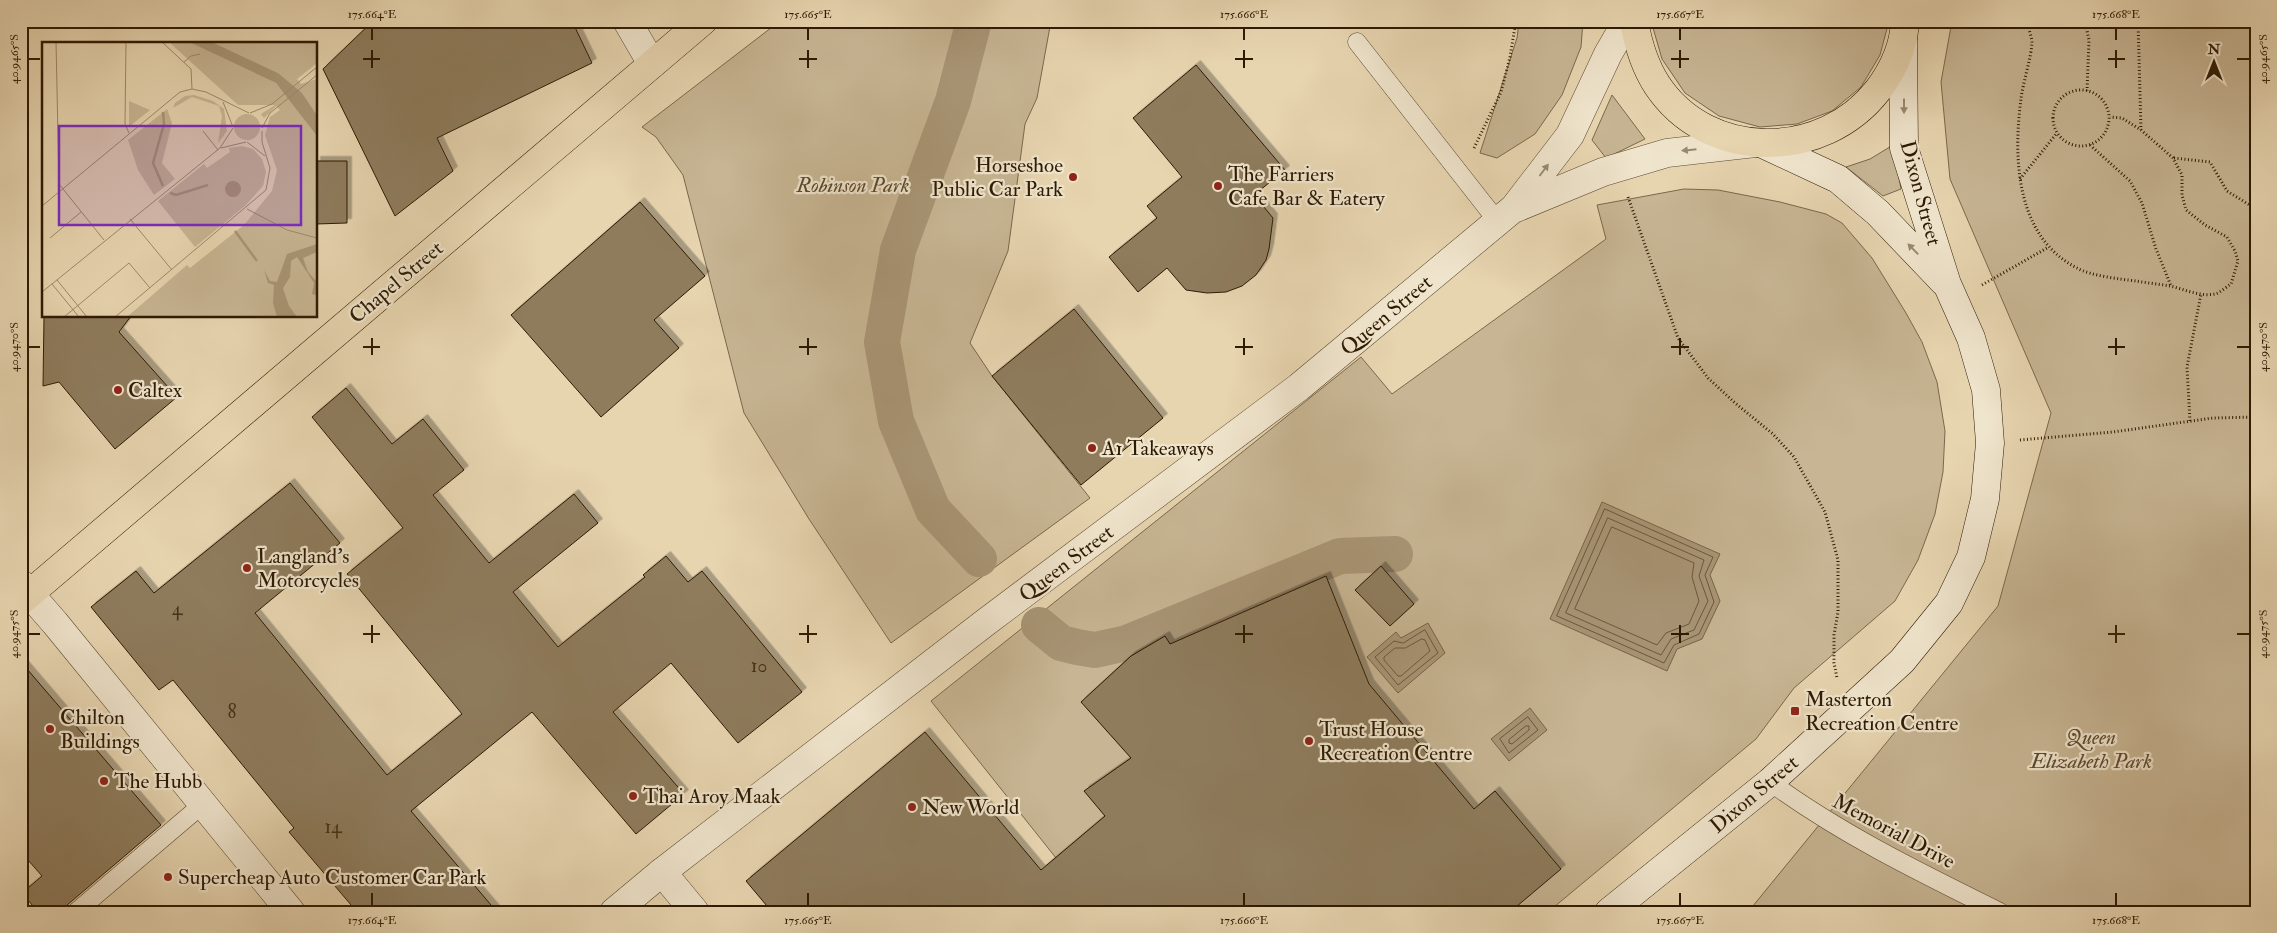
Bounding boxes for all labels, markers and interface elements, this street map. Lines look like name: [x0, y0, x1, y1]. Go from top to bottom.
text: 175.664°E: [348, 7, 397, 22]
text: 175.665°E: [784, 7, 832, 22]
text: 175.666°E: [1220, 7, 1268, 22]
text: 175.667°E: [1656, 7, 1704, 22]
text: 175.668°E: [2092, 7, 2140, 22]
text: 40.9465°S: [7, 34, 22, 84]
text: 40.9465°S: [2256, 34, 2271, 84]
north arrow: [2190, 38, 2240, 88]
text: N: [2207, 41, 2221, 58]
inset map: [42, 42, 318, 318]
one-way arrow: [1900, 98, 1908, 114]
street label: Dixon Street: [1894, 138, 1948, 249]
one-way arrow: [1681, 146, 1697, 154]
place label: Horseshoe Public Car Park: [932, 152, 1063, 203]
place label: The Farriers Cafe Bar & Eatery: [1228, 161, 1386, 212]
one-way arrow: [1539, 163, 1549, 177]
marker: Horseshoe Public Car Park: [1067, 171, 1079, 183]
park label: Robinson Park: [795, 172, 910, 199]
marker: The Farriers Cafe Bar & Eatery: [1212, 180, 1224, 192]
street label: Chapel Street: [344, 235, 449, 330]
one-way arrow: [1907, 244, 1919, 256]
street label: Queen Street: [1335, 269, 1438, 362]
text: 40.9470°S: [7, 322, 22, 372]
text: 40.9470°S: [2256, 322, 2271, 372]
place label: Caltex: [128, 377, 183, 404]
marker: Caltex: [112, 384, 124, 396]
place label: A1 Takeaways: [1101, 435, 1214, 462]
marker: A1 Takeaways: [1086, 442, 1098, 454]
street label: Queen Street: [1013, 519, 1119, 608]
place label: Langland's Motorcycles: [257, 543, 359, 594]
marker: Langland's Motorcycles: [241, 562, 253, 574]
house number: 4: [172, 597, 183, 621]
text: 40.9475°S: [7, 610, 22, 658]
text: 40.9475°S: [2256, 610, 2271, 658]
house number: 10: [751, 654, 767, 678]
place label: Masterton Recreation Centre: [1805, 686, 1958, 737]
house number: 8: [228, 700, 237, 724]
place label: Chilton Buildings: [60, 704, 140, 755]
marker: Masterton Recreation Centre: [1789, 705, 1801, 717]
place label: Trust House Recreation Centre: [1319, 716, 1472, 767]
marker: Chilton Buildings: [44, 723, 56, 735]
park label: Queen Elizabeth Park: [2028, 724, 2152, 775]
marker: Trust House Recreation Centre: [1303, 735, 1315, 747]
street label: Dixon Street: [1704, 749, 1804, 839]
place label: The Hubb: [114, 768, 202, 795]
marker: The Hubb: [98, 775, 110, 787]
place label: Thai Aroy Maak: [643, 783, 781, 810]
street label: Memorial Drive: [1828, 788, 1960, 875]
marker: Thai Aroy Maak: [627, 790, 639, 802]
place label: New World: [922, 794, 1020, 821]
marker: New World: [906, 801, 918, 813]
house number: 14: [324, 815, 342, 839]
place label: Supercheap Auto Customer Car Park: [178, 864, 487, 891]
marker: Supercheap Auto Customer Car Park: [162, 871, 174, 883]
text: 175.664°E: [348, 913, 397, 928]
text: 175.665°E: [784, 913, 832, 928]
text: 175.666°E: [1220, 913, 1268, 928]
text: 175.667°E: [1656, 913, 1704, 928]
text: 175.668°E: [2092, 913, 2140, 928]

